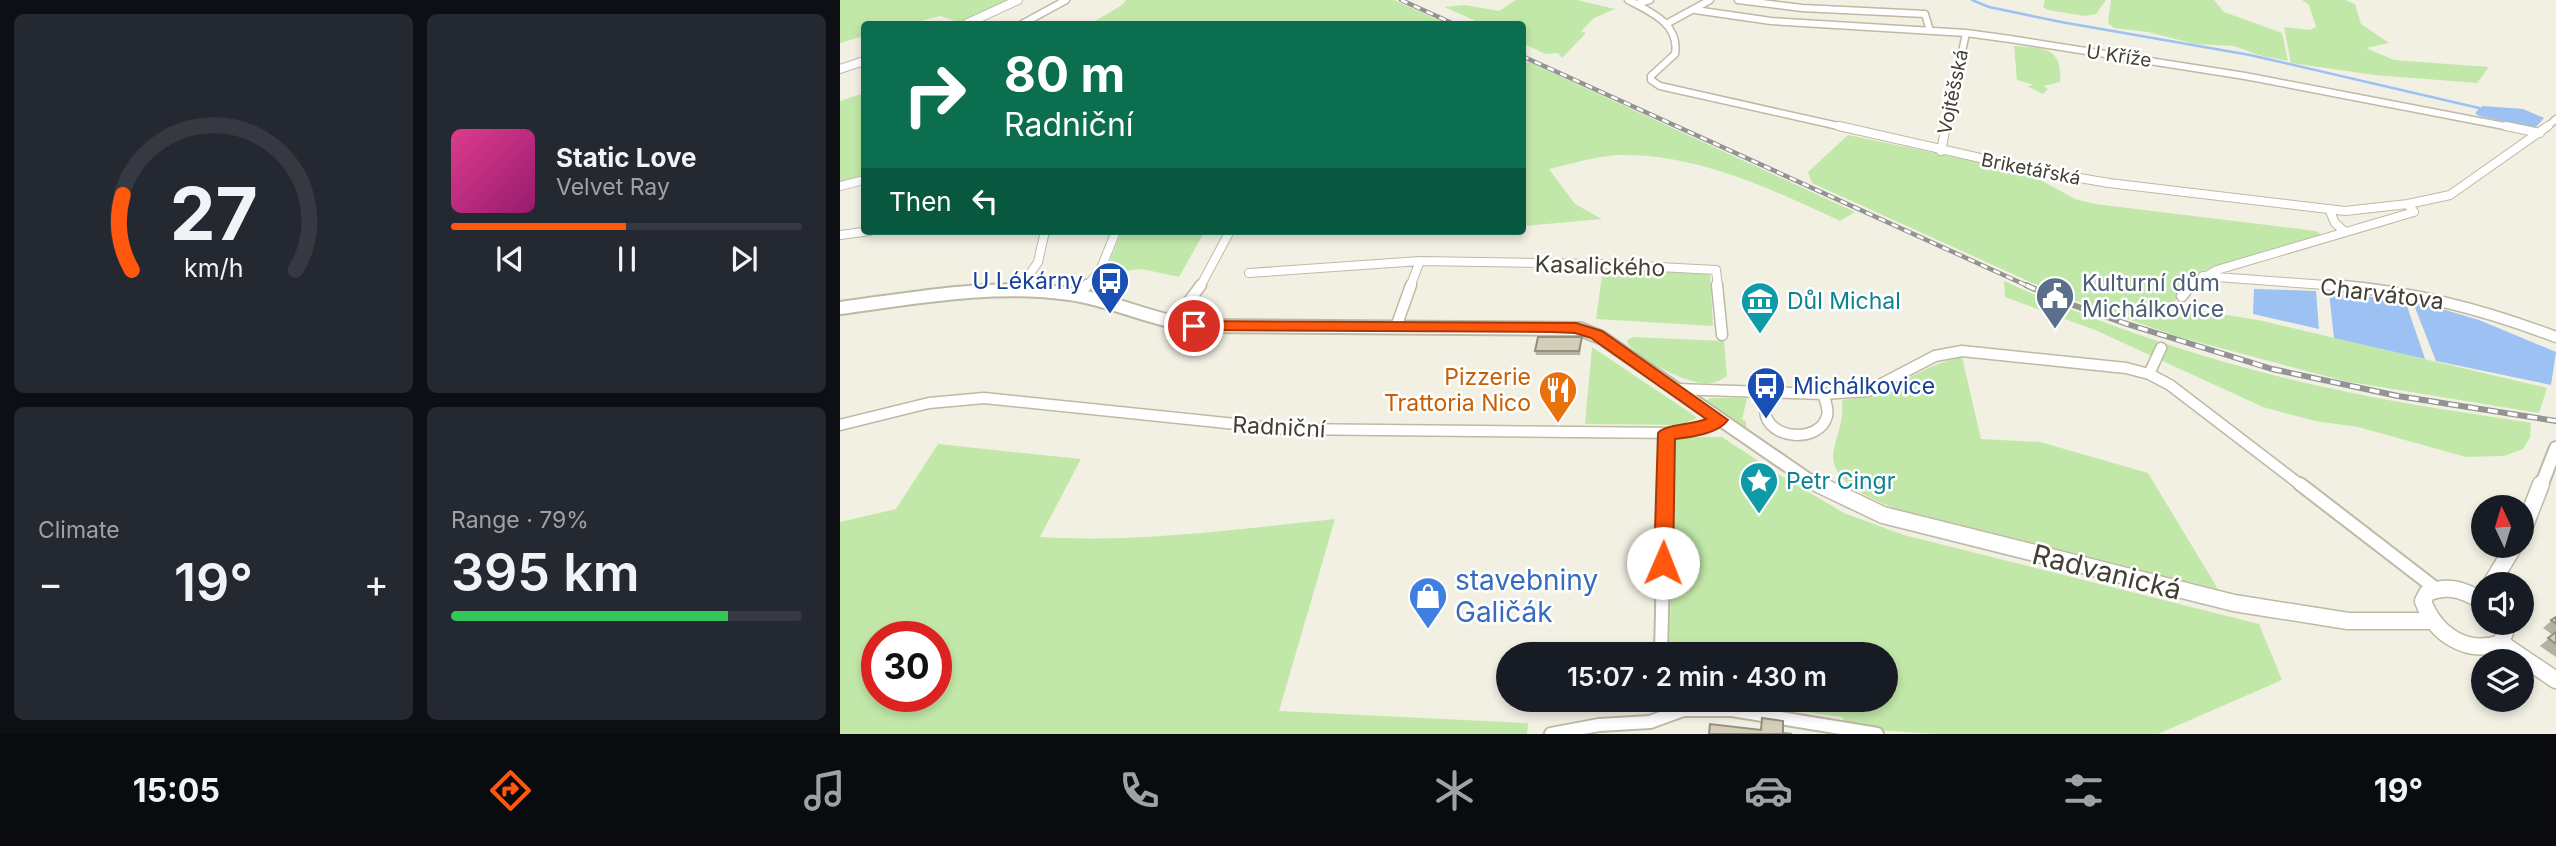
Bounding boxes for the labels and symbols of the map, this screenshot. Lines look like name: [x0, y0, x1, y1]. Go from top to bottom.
street label: U Kříže: [2085, 40, 2153, 72]
street label: Vojtěšská: [1933, 47, 1973, 137]
street label: Briketářská: [1979, 148, 2083, 190]
street label: Kasalického: [1534, 250, 1666, 282]
bus stop icon: U Lékárny: [1089, 260, 1131, 315]
place label: U Lékárny: [972, 267, 1083, 295]
place label: Kulturní dům Michálkovice: [2082, 269, 2224, 323]
street label: Charvátova: [2319, 273, 2445, 315]
public building icon: Kulturní dům Michálkovice: [2034, 275, 2076, 330]
museum icon: Důl Michal: [1739, 280, 1781, 335]
place label: Důl Michal: [1787, 287, 1901, 315]
pin: [1164, 296, 1224, 356]
place label: Pizzerie Trattoria Nico: [1384, 363, 1531, 417]
bus stop icon: Michálkovice: [1745, 365, 1787, 420]
restaurant icon: Pizzerie Trattoria Nico: [1537, 369, 1579, 424]
place label: Michálkovice: [1793, 372, 1935, 400]
street label: Radniční: [1232, 411, 1327, 443]
place icon: Petr Cingr: [1738, 460, 1780, 515]
place label: Petr Cingr: [1786, 467, 1896, 495]
north arrow: [2471, 495, 2534, 558]
position arrow: [1626, 526, 1700, 600]
street label: Radvanická: [2029, 537, 2185, 607]
place label: stavebniny Galičák: [1455, 563, 1598, 629]
shop icon: stavebniny Galičák: [1407, 575, 1449, 630]
speed limit sign: 30: [861, 621, 952, 712]

